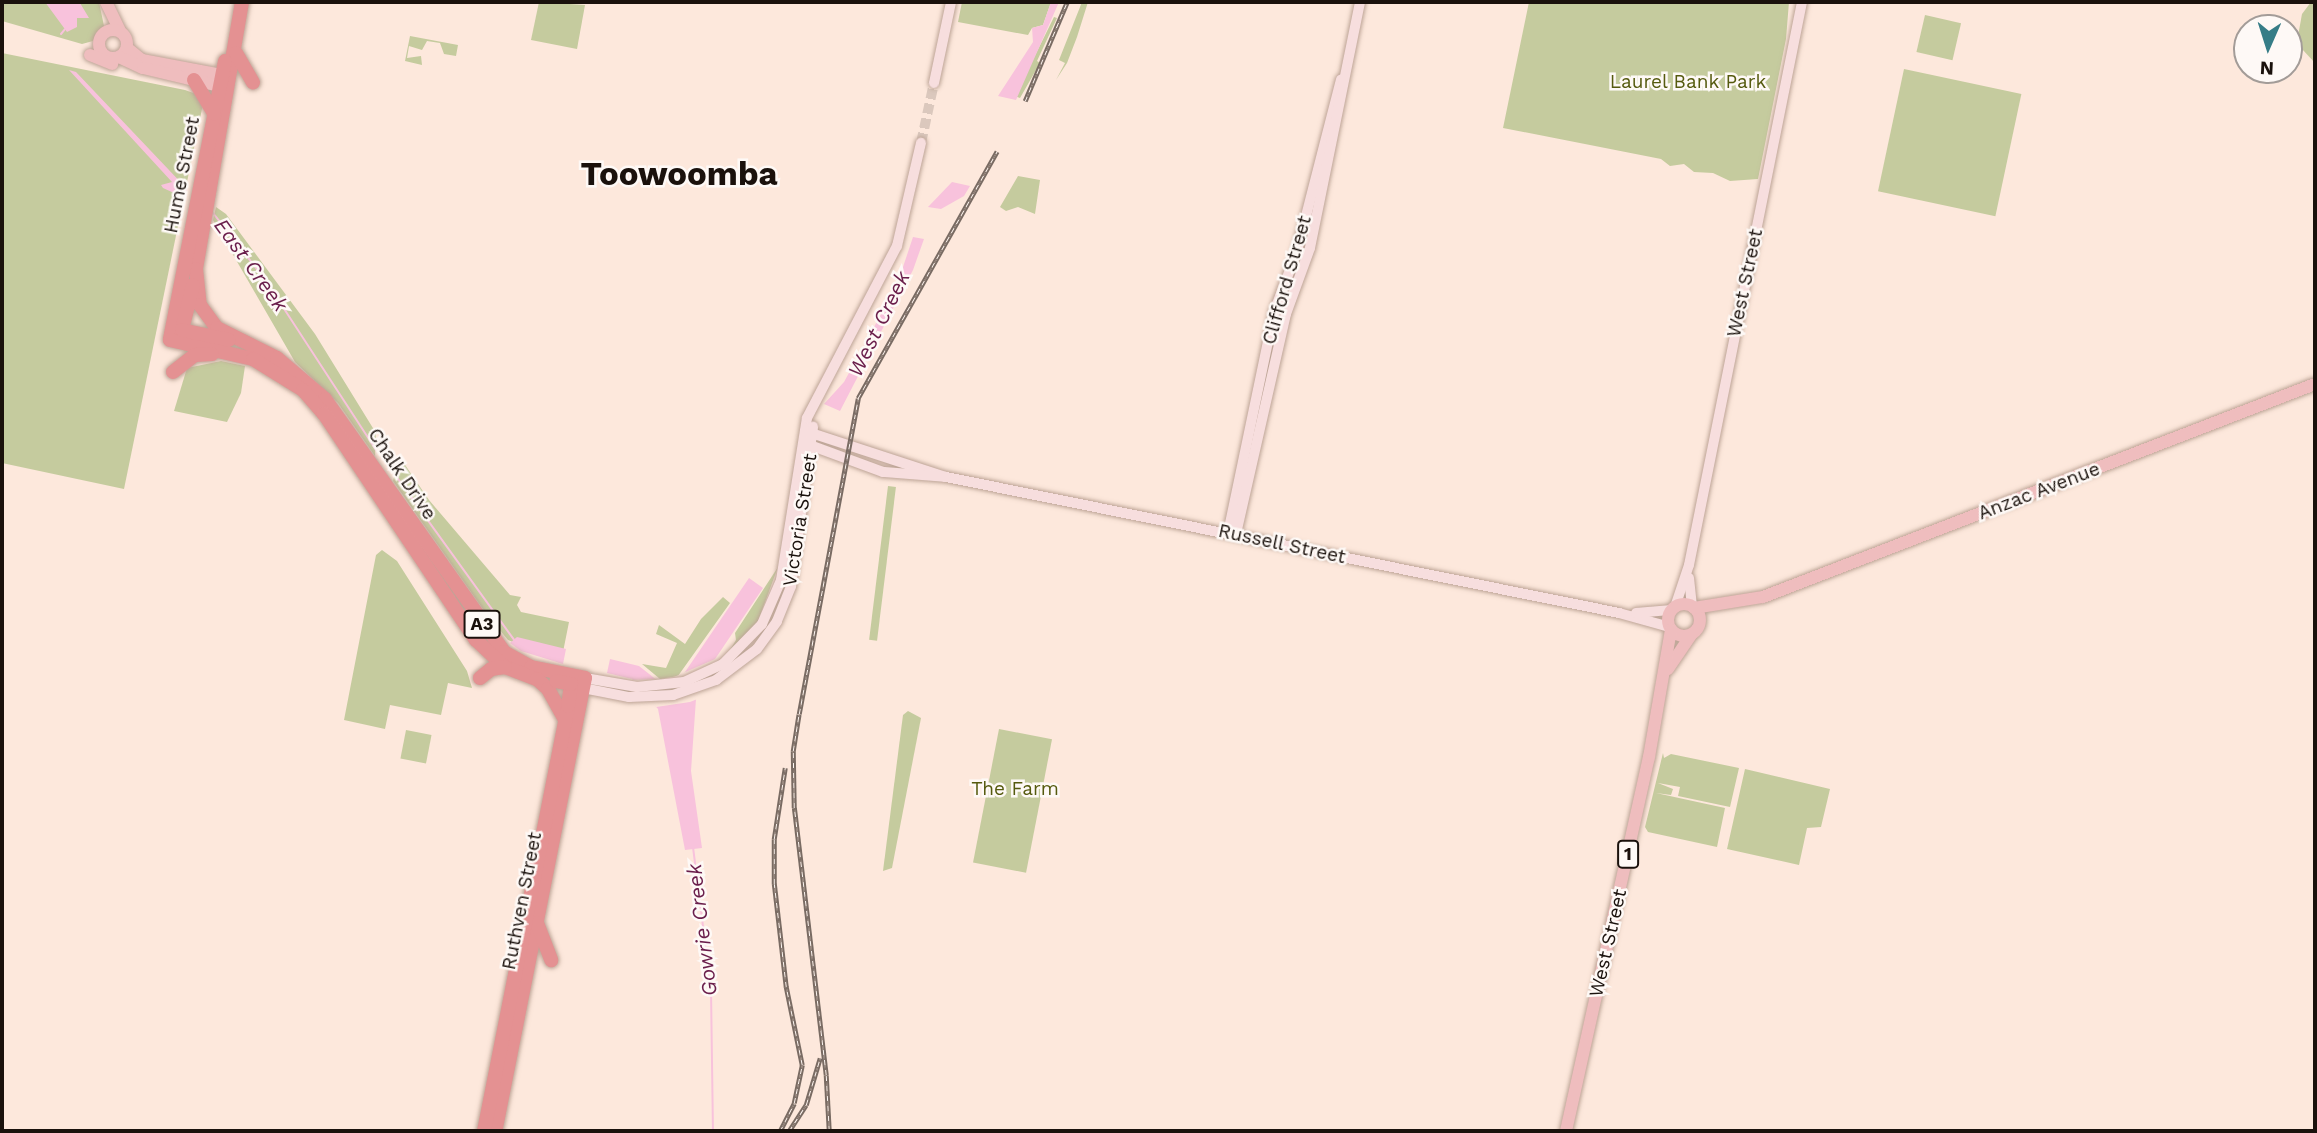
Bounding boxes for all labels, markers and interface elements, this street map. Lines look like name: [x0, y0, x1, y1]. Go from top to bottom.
north arrow: [2233, 14, 2303, 84]
text: N: [2259, 57, 2275, 80]
park label: Laurel Bank Park: [1609, 71, 1767, 93]
street label: Hume Street: [160, 115, 204, 235]
district label: Toowoomba: [580, 154, 778, 194]
water label: East Creek: [209, 213, 293, 317]
street label: Clifford Street: [1258, 213, 1316, 347]
street label: West Street: [1722, 227, 1768, 339]
water label: West Creek: [843, 267, 915, 381]
street label: Chalk Drive: [363, 424, 441, 524]
street label: Victoria Street: [778, 452, 822, 588]
street label: Anzac Avenue: [1974, 457, 2104, 525]
street label: Russell Street: [1216, 519, 1348, 569]
road number: A3: [463, 610, 501, 638]
park label: The Farm: [971, 778, 1059, 800]
street label: Ruthven Street: [497, 830, 547, 972]
road number: 1: [1616, 840, 1640, 868]
water label: Gowrie Creek: [681, 862, 723, 998]
street label: West Street: [1584, 887, 1632, 999]

